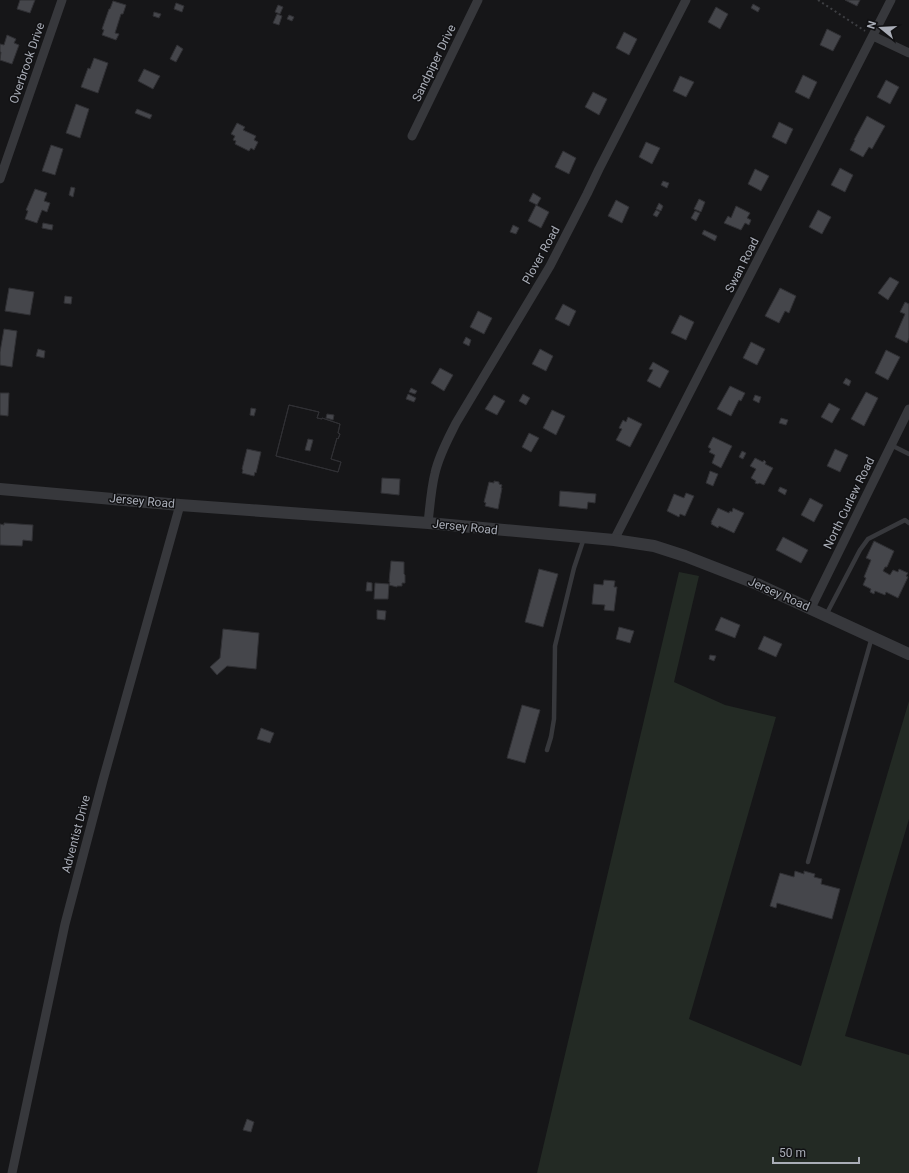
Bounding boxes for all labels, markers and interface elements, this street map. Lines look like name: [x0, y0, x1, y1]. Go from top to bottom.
north arrow: [861, 8, 901, 48]
text: N: [865, 19, 879, 31]
street label: Overbrook Drive: [7, 21, 47, 105]
street label: Sandpiper Drive: [409, 22, 459, 104]
street label: Plover Road: [519, 224, 563, 286]
street label: Swan Road: [722, 235, 762, 295]
street label: North Curlew Road: [821, 455, 877, 551]
street label: Jersey Road: [109, 491, 175, 511]
street label: Jersey Road: [432, 517, 498, 537]
street label: Jersey Road: [746, 574, 812, 614]
street label: Adventist Drive: [59, 793, 93, 875]
scale bar: [773, 1139, 859, 1165]
text: 50 m: [779, 1146, 806, 1160]

